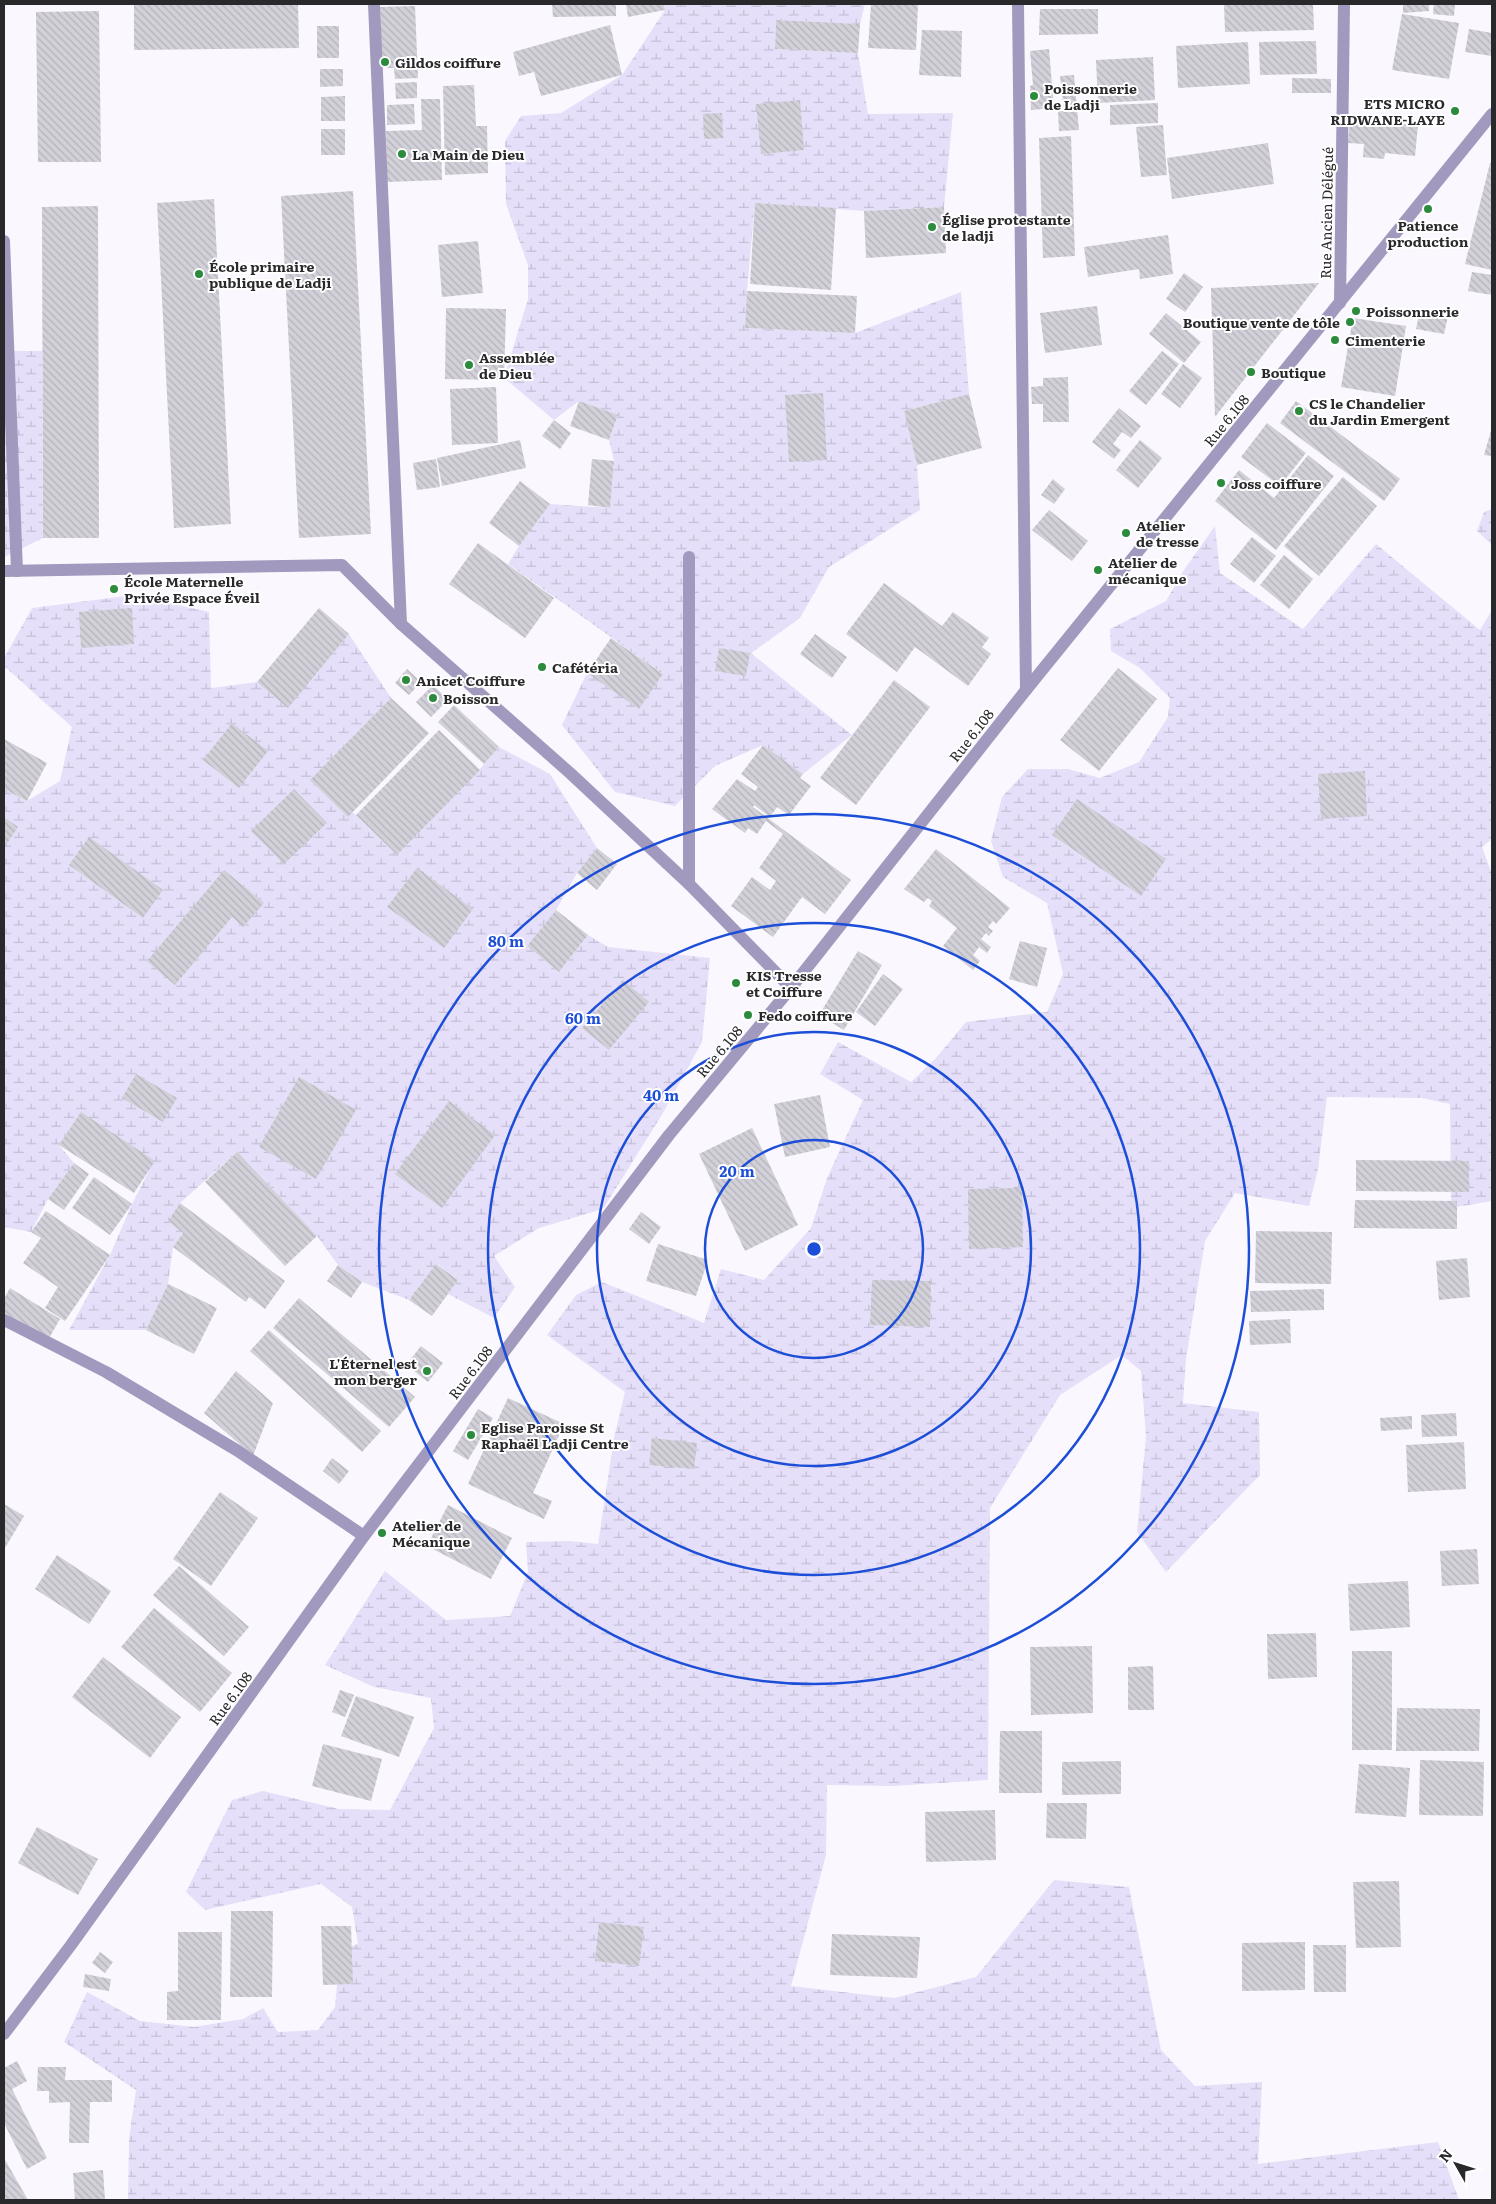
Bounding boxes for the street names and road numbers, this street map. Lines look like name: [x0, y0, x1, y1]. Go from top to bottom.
street label: Rue Ancien Délégué: [1315, 147, 1337, 279]
street label: Rue 6.108: [1199, 389, 1254, 450]
street label: Rue 6.108: [944, 704, 998, 766]
street label: Rue 6.108: [691, 1021, 747, 1081]
street label: Rue 6.108: [443, 1341, 497, 1403]
street label: Rue 6.108: [204, 1667, 257, 1729]

